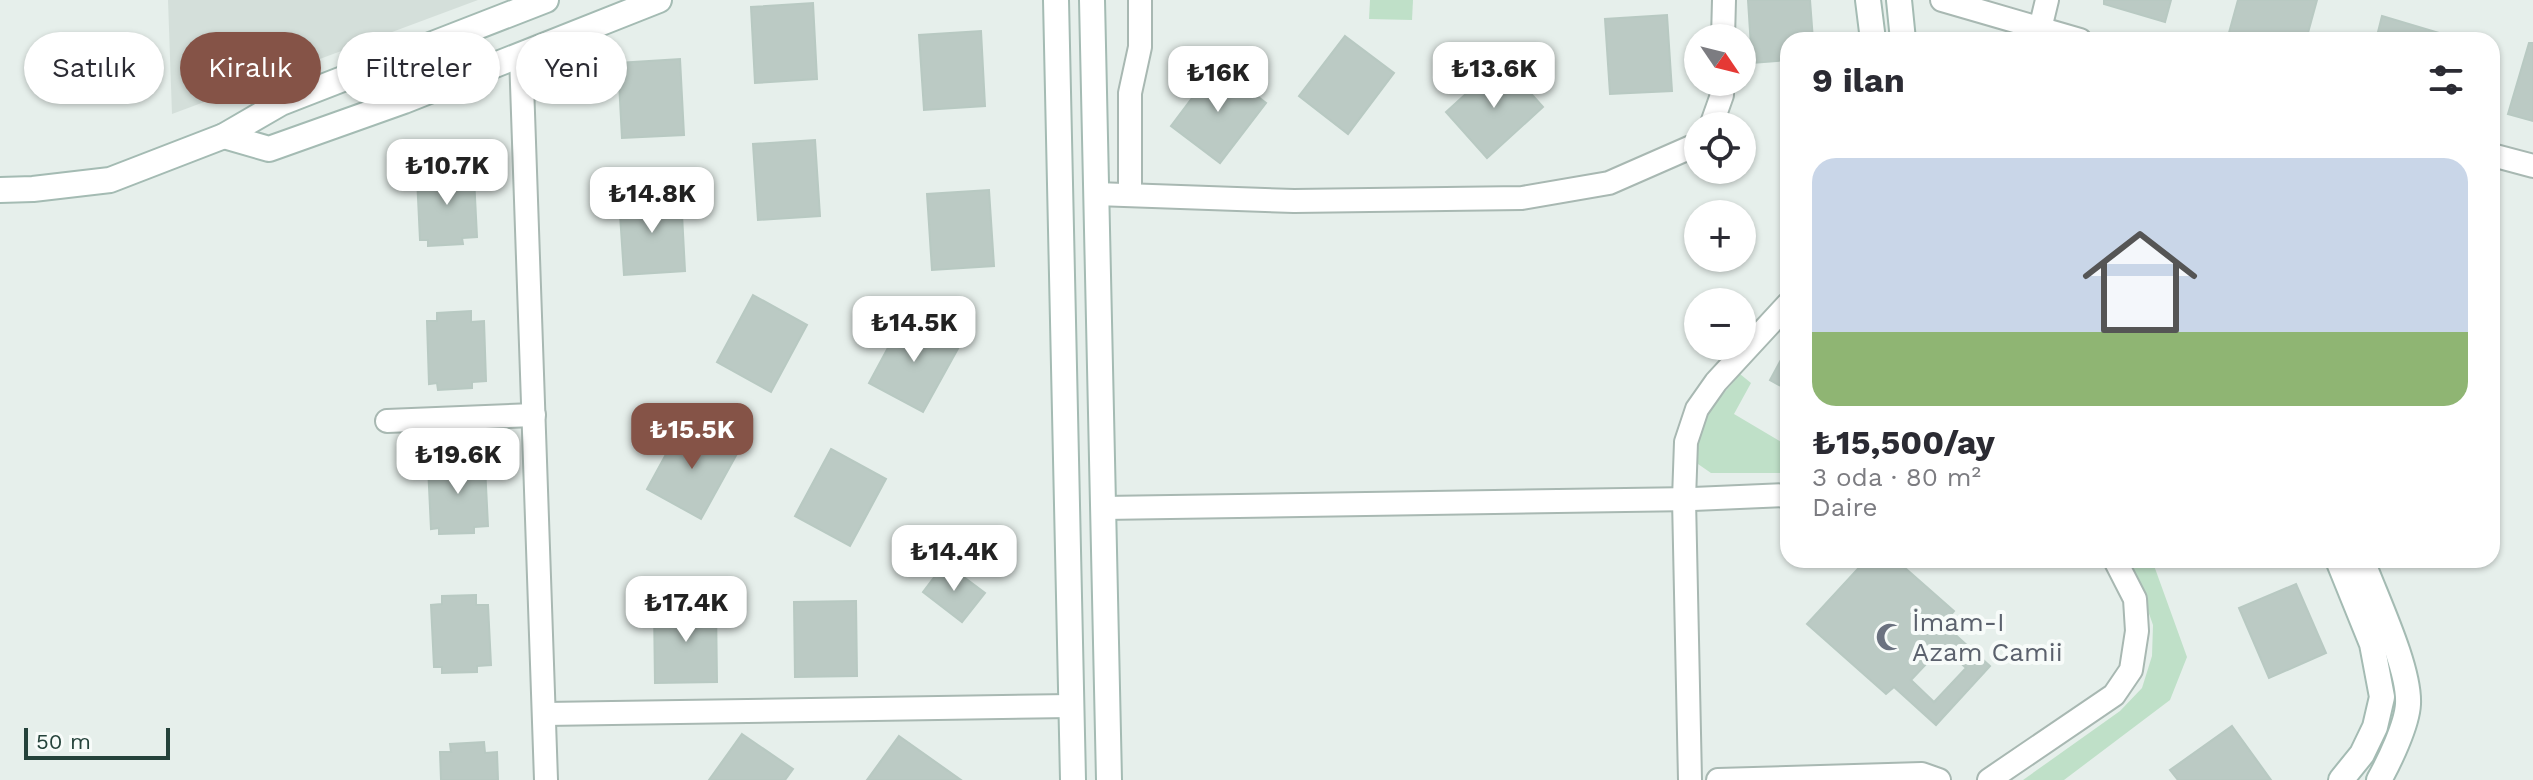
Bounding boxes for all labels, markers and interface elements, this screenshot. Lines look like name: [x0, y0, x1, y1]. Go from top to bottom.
north arrow: [1684, 24, 1756, 96]
map controls: [1684, 24, 1756, 360]
chip: Satılık: [24, 32, 164, 104]
chip: Kiralık: [180, 32, 321, 104]
chip: Filtreler: [337, 32, 500, 104]
chip: Yeni: [516, 32, 627, 104]
pin: ₺13.6K: [1429, 42, 1559, 110]
pin: ₺16K: [1171, 46, 1265, 114]
text: ₺13.6K: [1451, 53, 1537, 83]
text: ₺16K: [1186, 57, 1250, 87]
icon: filters: [2424, 58, 2468, 102]
text: 9 ilan: [1812, 60, 1905, 100]
button: locate: [1684, 112, 1756, 184]
pin: ₺10.7K: [382, 139, 512, 207]
text: ₺10.7K: [405, 150, 489, 180]
pin: ₺14.8K: [587, 167, 717, 235]
text: ₺14.8K: [608, 178, 696, 208]
button: +: [1684, 200, 1756, 272]
icon: home: [2068, 210, 2212, 354]
button: −: [1684, 288, 1756, 360]
pin: ₺14.5K: [849, 296, 979, 364]
text: ₺14.5K: [870, 307, 958, 337]
pin: ₺15.5K: [627, 403, 757, 471]
text: ₺15.5K: [649, 414, 735, 444]
text: ₺15,500/ay: [1812, 422, 1995, 462]
pin: ₺19.6K: [393, 428, 523, 496]
text: ₺19.6K: [415, 439, 501, 469]
text: 3 oda · 80 m²: [1812, 462, 1981, 492]
text: Daire: [1812, 492, 1878, 522]
pin: ₺14.4K: [889, 525, 1019, 593]
text: ₺14.4K: [910, 536, 998, 566]
pin: ₺17.4K: [621, 576, 751, 644]
text: ₺17.4K: [644, 587, 728, 617]
place label: İmam-I Azam Camii: [1912, 607, 2063, 667]
mosque icon: İmam-I Azam Camii: [1875, 622, 1905, 652]
scale bar: [24, 724, 170, 760]
text: 50 m: [36, 729, 91, 754]

